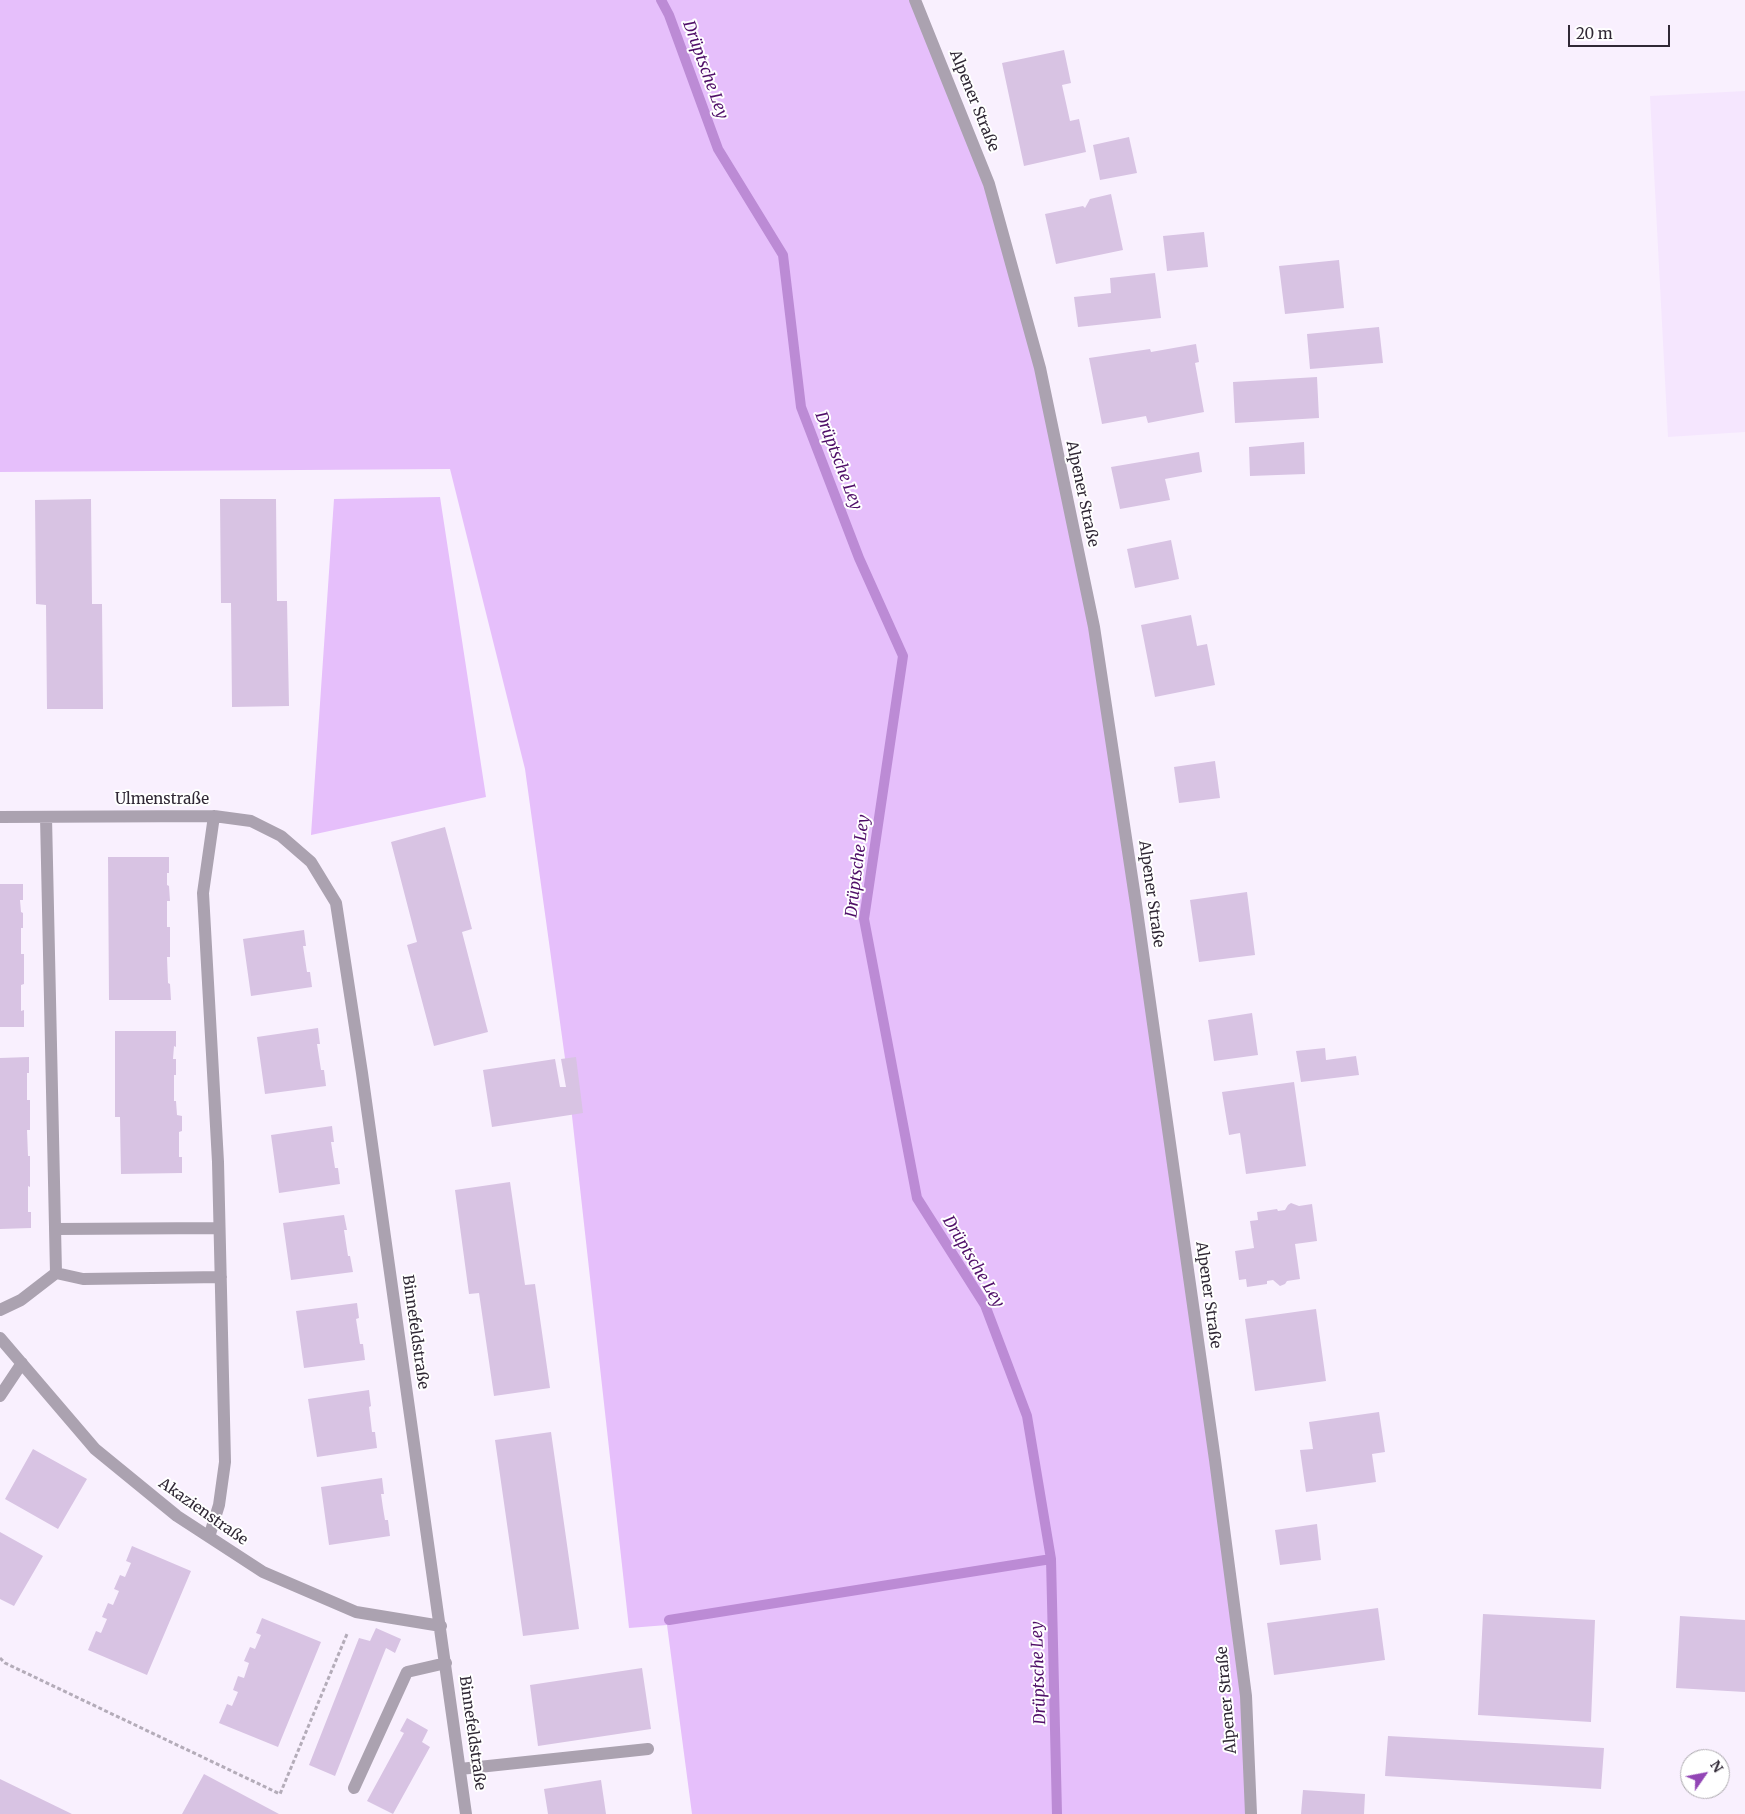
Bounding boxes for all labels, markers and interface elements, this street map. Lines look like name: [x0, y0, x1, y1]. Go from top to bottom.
scale bar: [1570, 15, 1672, 47]
water label: Drüptsche Ley: [678, 18, 732, 122]
text: 20 m: [1576, 24, 1613, 43]
street label: Alpener Straße: [945, 48, 1003, 154]
water label: Drüptsche Ley: [810, 409, 866, 513]
street label: Alpener Straße: [1062, 439, 1102, 549]
street label: Ulmenstraße: [115, 791, 209, 809]
water label: Drüptsche Ley: [842, 813, 874, 919]
street label: Alpener Straße: [1135, 839, 1167, 949]
water label: Drüptsche Ley: [938, 1213, 1008, 1311]
street label: Alpener Straße: [1192, 1240, 1224, 1350]
street label: Binnefeldstraße: [398, 1274, 432, 1390]
street label: Akazienstraße: [155, 1475, 251, 1549]
water label: Drüptsche Ley: [1028, 1621, 1050, 1725]
street label: Alpener Straße: [1213, 1645, 1241, 1755]
street label: Binnefeldstraße: [455, 1675, 489, 1791]
north arrow: [1680, 1749, 1730, 1799]
text: N: [1706, 1757, 1727, 1776]

